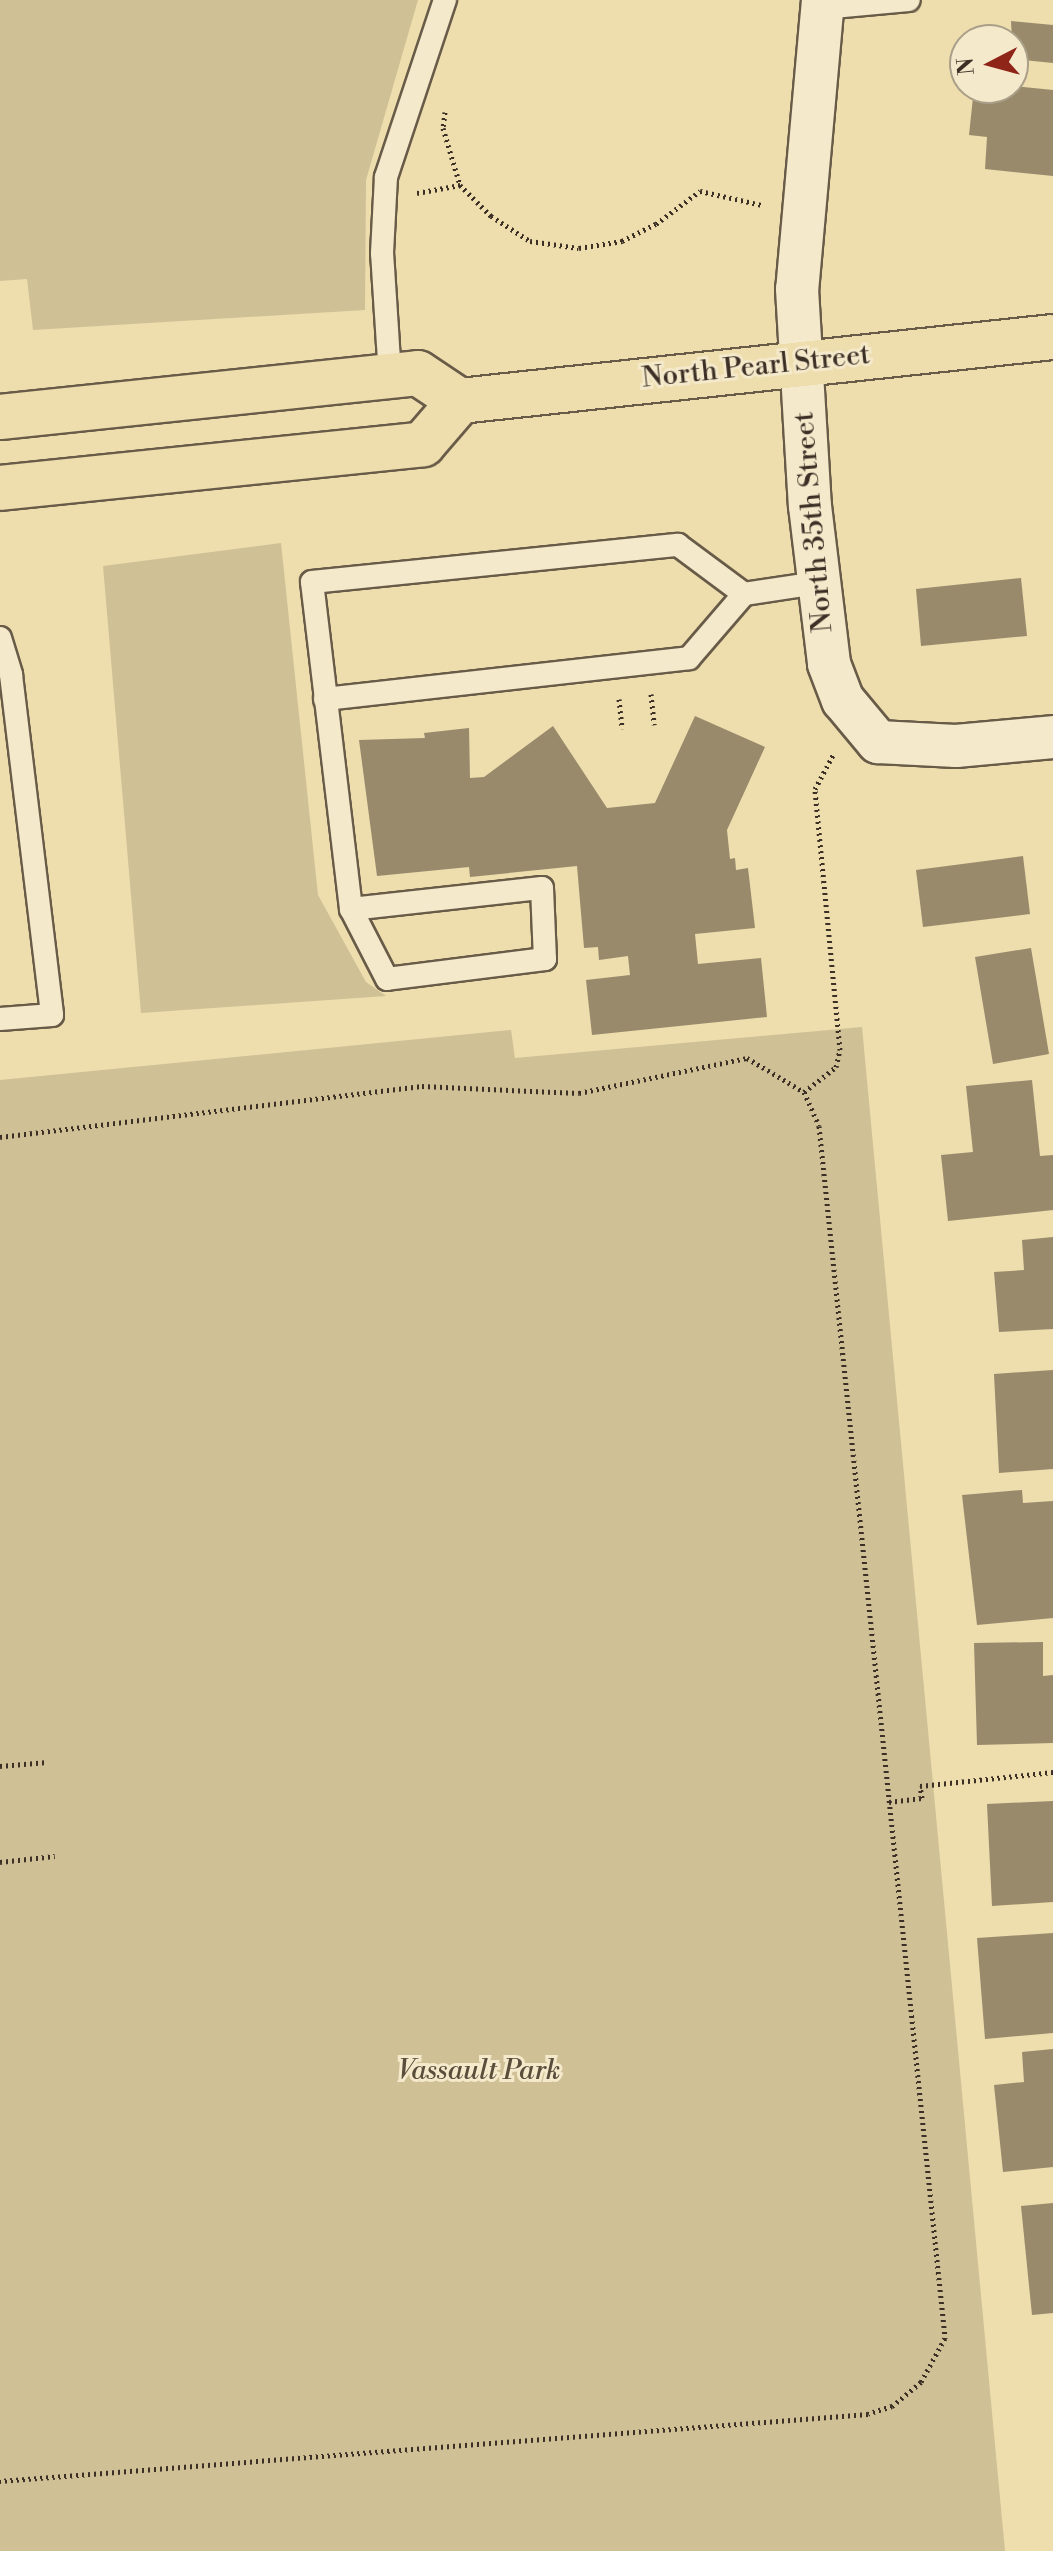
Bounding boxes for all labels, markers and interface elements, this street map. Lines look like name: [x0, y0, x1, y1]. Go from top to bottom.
north arrow: [949, 24, 1029, 104]
text: N: [952, 56, 981, 76]
street label: North Pearl Street: [640, 338, 872, 396]
street label: North 35th Street: [788, 410, 840, 634]
park label: Vassault Park: [398, 2054, 560, 2088]

